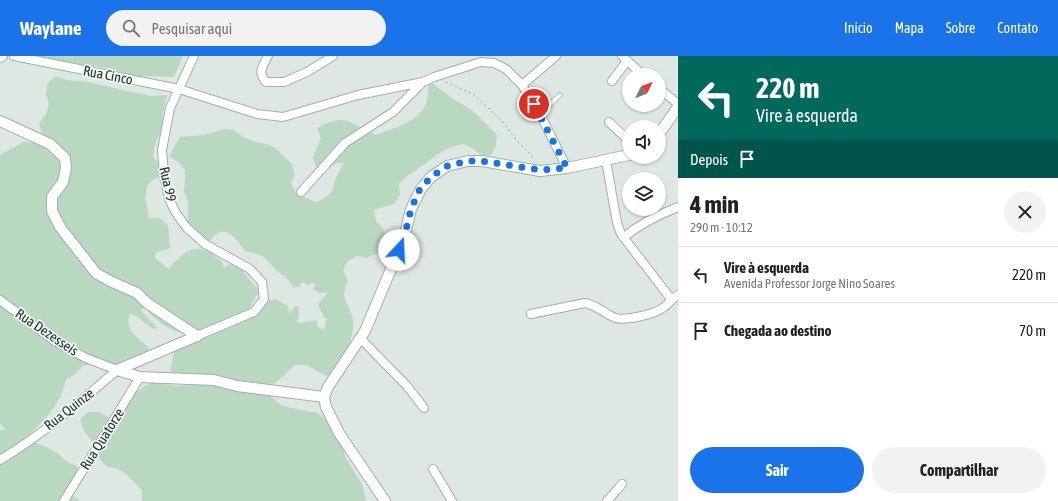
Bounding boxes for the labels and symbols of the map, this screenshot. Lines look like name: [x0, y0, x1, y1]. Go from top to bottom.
street label: Rua Cinco: [82, 62, 134, 88]
north arrow: [622, 68, 666, 112]
pin: [517, 87, 551, 121]
street label: Rua 99: [156, 165, 180, 203]
position arrow: [378, 229, 420, 271]
street label: Rua Dezesseis: [13, 305, 81, 359]
street label: Rua Quinze: [41, 385, 97, 433]
street label: Rua Quatorze: [77, 405, 127, 473]

